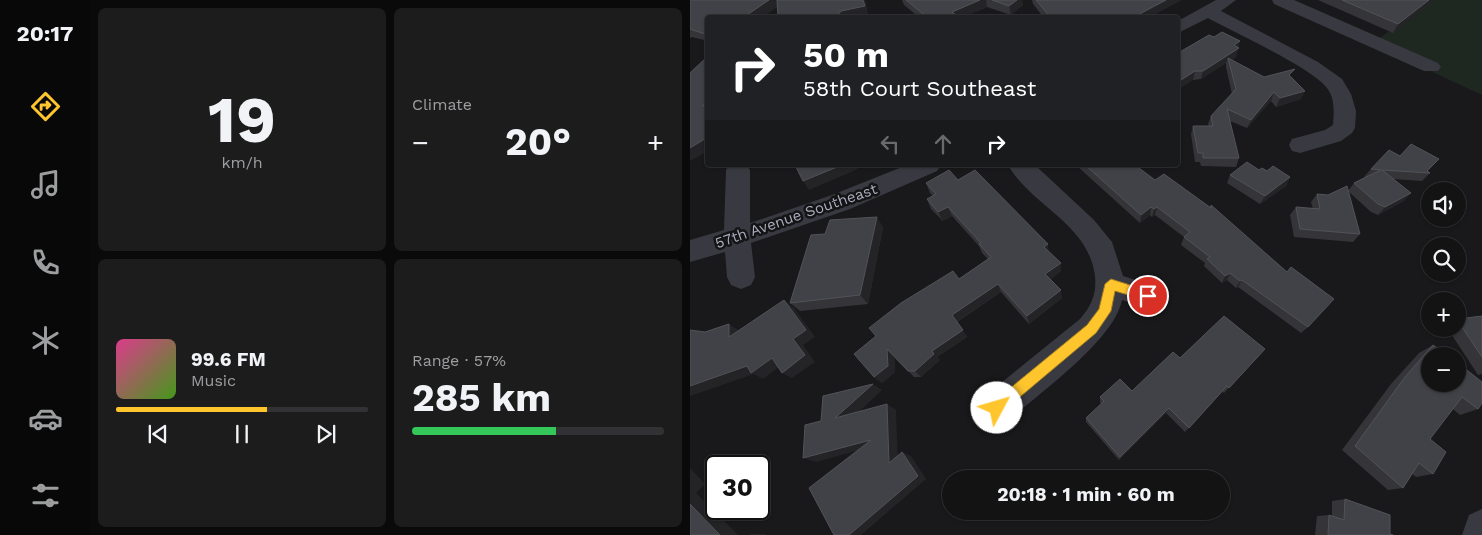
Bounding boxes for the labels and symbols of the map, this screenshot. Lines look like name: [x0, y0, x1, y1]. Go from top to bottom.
street label: 57th Avenue Southeast: [713, 180, 880, 252]
pin: [1127, 275, 1169, 317]
position arrow: [970, 381, 1022, 433]
speed limit sign: 30: [705, 455, 770, 520]

